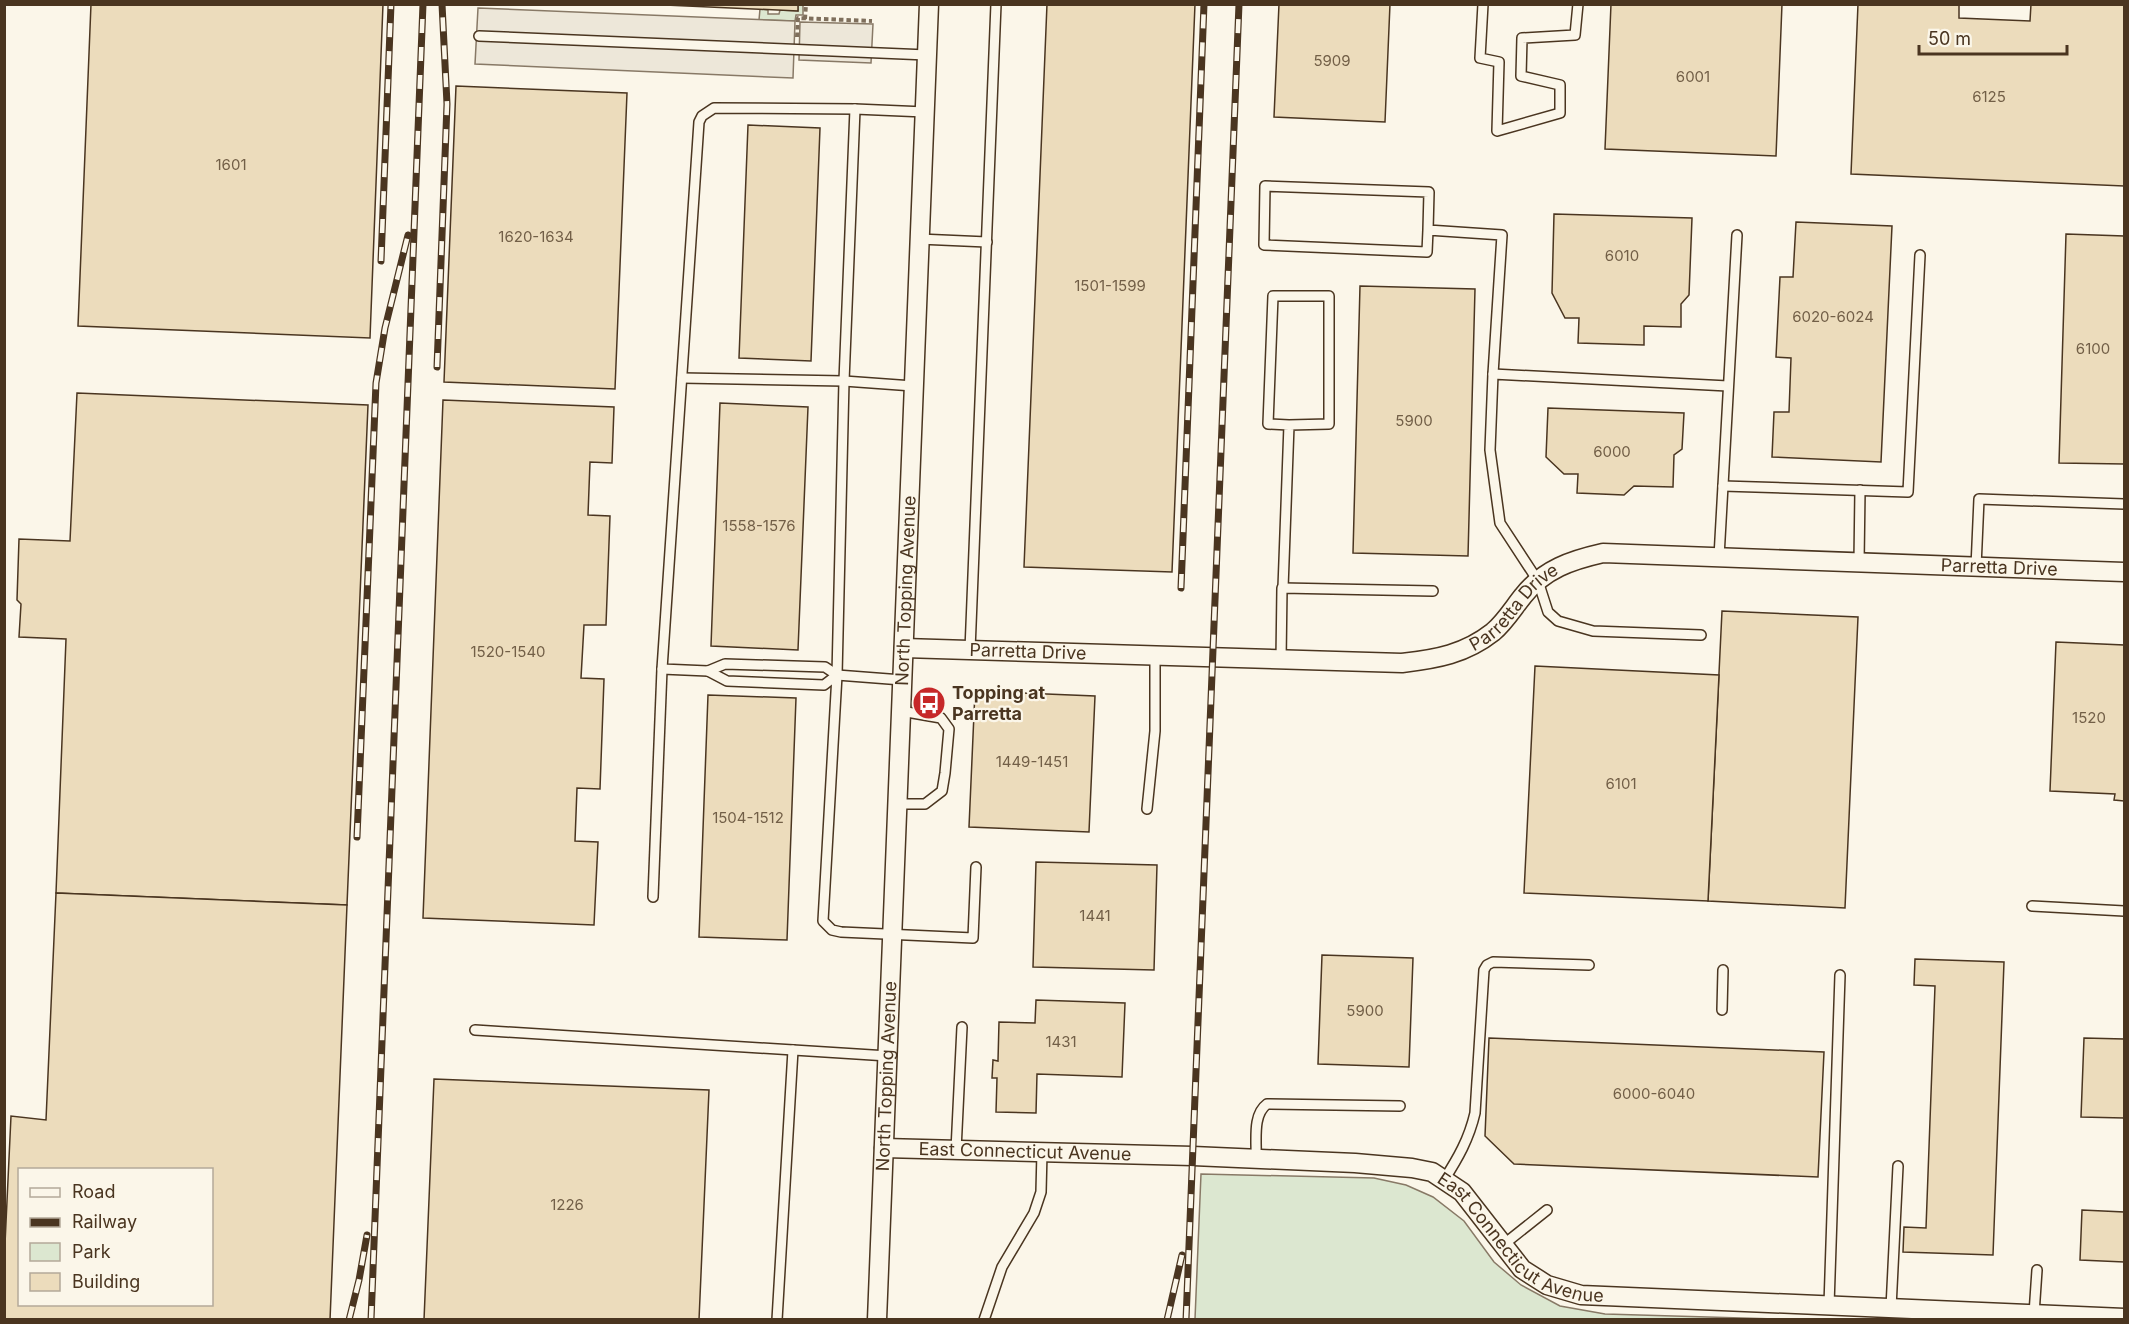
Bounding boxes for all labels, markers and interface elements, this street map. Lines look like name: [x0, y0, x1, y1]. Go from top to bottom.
scale bar: [1919, 18, 2068, 56]
text: 50 m: [1928, 28, 1971, 49]
house number: 5909: [1313, 51, 1351, 70]
house number: 6001: [1676, 67, 1710, 86]
house number: 6125: [1972, 87, 2006, 106]
house number: 1601: [216, 155, 246, 174]
house number: 1620-1634: [498, 227, 574, 246]
house number: 6010: [1605, 246, 1639, 265]
house number: 1501-1599: [1074, 276, 1146, 295]
house number: 6020-6024: [1792, 307, 1874, 326]
house number: 6100: [2076, 339, 2110, 358]
house number: 5900: [1395, 411, 1433, 430]
house number: 6000: [1593, 442, 1631, 461]
street label: North Topping Avenue: [891, 495, 920, 686]
house number: 1558-1576: [722, 516, 796, 535]
street label: Parretta Drive: [1940, 554, 2058, 580]
street label: Parretta Drive: [1466, 559, 1561, 655]
street label: Parretta Drive: [969, 639, 1087, 663]
house number: 1520-1540: [470, 642, 546, 661]
place label: Topping at Parretta: [952, 682, 1046, 724]
bus stop icon: Topping at Parretta: [911, 685, 947, 721]
house number: 1520: [2072, 708, 2106, 727]
house number: 1449-1451: [996, 752, 1068, 771]
house number: 6101: [1606, 774, 1636, 793]
house number: 1504-1512: [712, 808, 784, 827]
house number: 1441: [1079, 906, 1111, 925]
street label: North Topping Avenue: [872, 981, 900, 1172]
house number: 5900: [1346, 1001, 1384, 1020]
house number: 1431: [1045, 1032, 1077, 1051]
house number: 6000-6040: [1613, 1084, 1695, 1103]
street label: East Connecticut Avenue: [918, 1138, 1132, 1164]
legend: [18, 1168, 213, 1306]
street label: East Connecticut Avenue: [1434, 1168, 1604, 1306]
text: Road: [72, 1181, 115, 1202]
house number: 1226: [550, 1195, 584, 1214]
text: Railway: [72, 1211, 137, 1232]
text: Park: [72, 1241, 111, 1262]
text: Building: [72, 1271, 140, 1292]

